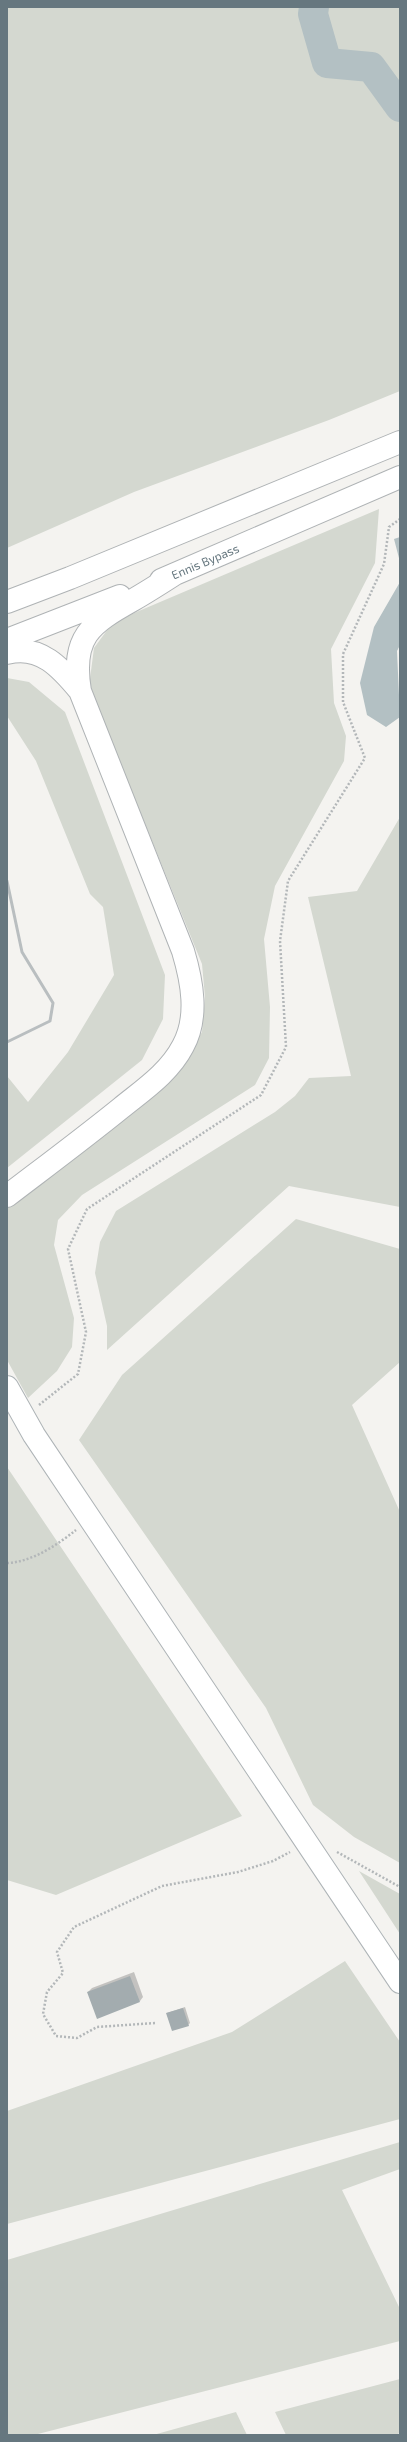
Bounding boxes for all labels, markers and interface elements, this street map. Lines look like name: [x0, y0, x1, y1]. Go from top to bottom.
street label: Ennis Bypass: [169, 540, 241, 582]

